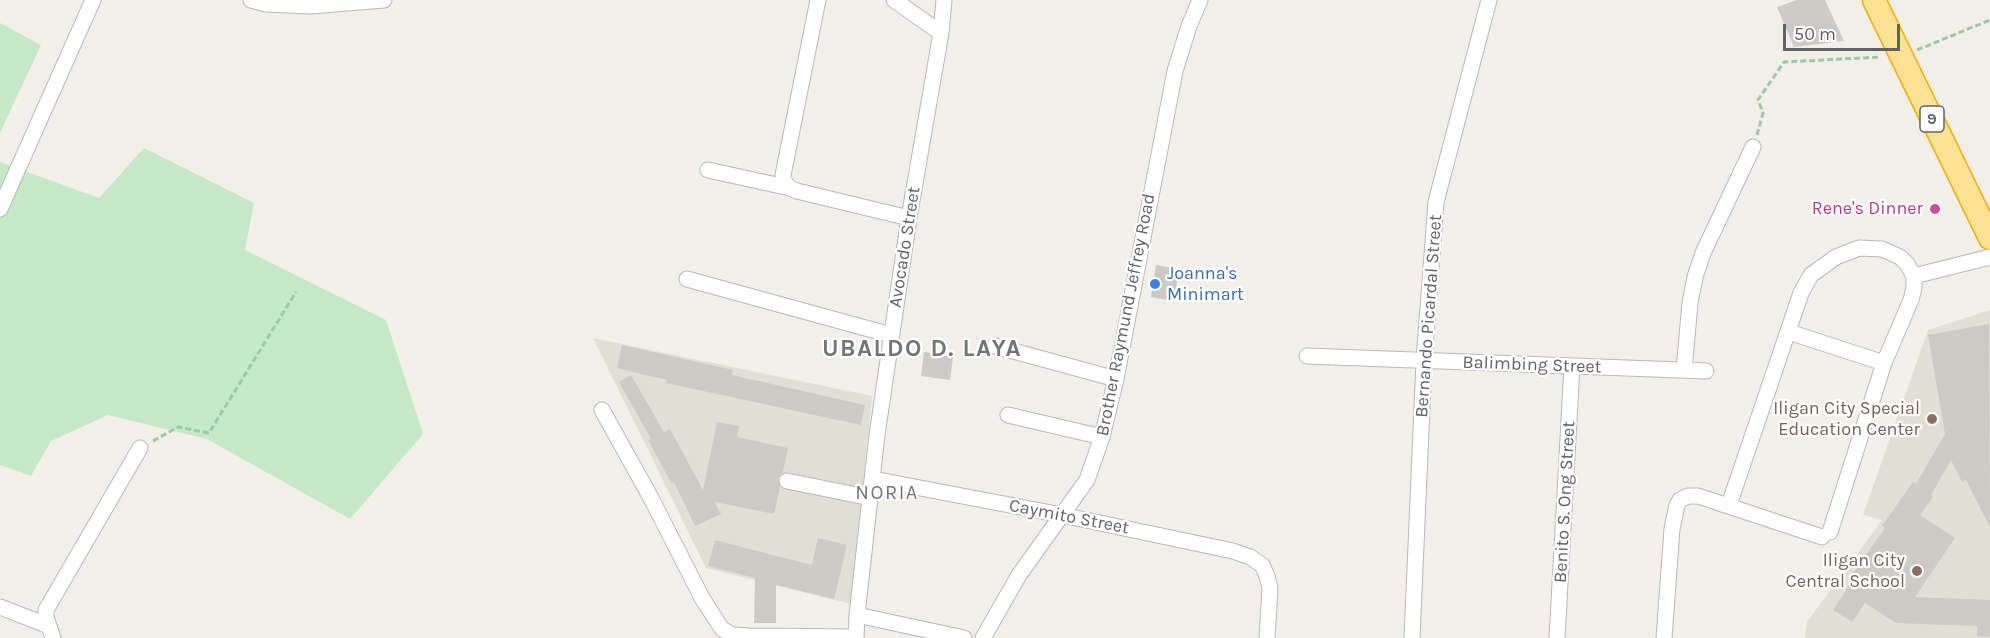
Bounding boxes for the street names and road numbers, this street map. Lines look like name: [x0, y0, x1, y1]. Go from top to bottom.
road number: 9: [1920, 106, 1944, 132]
street label: Avocado Street: [885, 185, 925, 309]
street label: Brother Raymund Jeffrey Road: [1092, 192, 1160, 438]
street label: Bernando Picardal Street: [1411, 214, 1447, 418]
street label: Balimbing Street: [1462, 352, 1602, 378]
street label: Benito S. Ong Street: [1550, 420, 1580, 584]
street label: Caymito Street: [1007, 495, 1131, 539]

